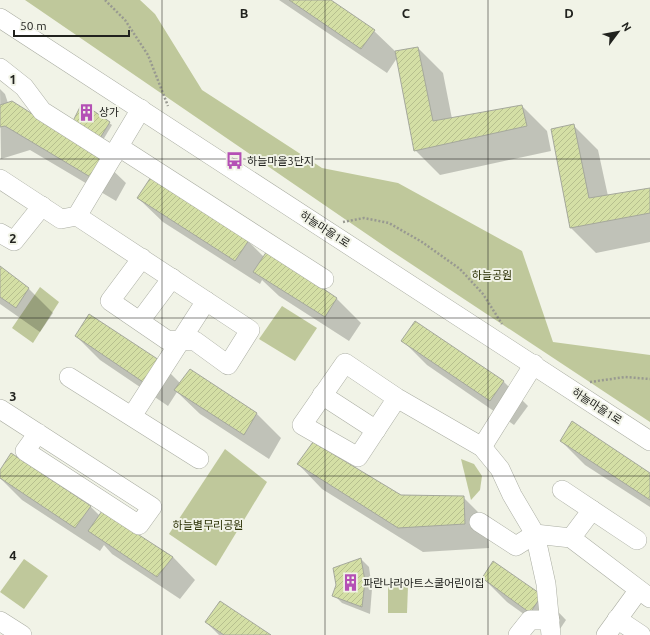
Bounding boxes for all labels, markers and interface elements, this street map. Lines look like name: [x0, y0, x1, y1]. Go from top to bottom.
text: B: [240, 6, 249, 20]
text: C: [402, 6, 411, 20]
text: D: [564, 6, 574, 20]
scale bar: [14, 12, 129, 38]
north arrow: [598, 12, 638, 52]
text: 50 m: [20, 19, 47, 32]
text: N: [619, 20, 634, 33]
text: 1: [9, 72, 17, 86]
building icon: 상가: [76, 102, 96, 122]
place label: 상가: [99, 106, 119, 118]
bus stop icon: 하늘마을3단지: [224, 151, 244, 171]
place label: 하늘마을3단지: [247, 155, 314, 167]
street label: 하늘마을1로: [298, 208, 352, 250]
text: 2: [9, 231, 17, 245]
park label: 하늘공원: [472, 269, 512, 281]
street label: 하늘마을1로: [570, 385, 624, 427]
text: 3: [9, 389, 17, 403]
park label: 하늘별무리공원: [173, 519, 243, 531]
text: 4: [9, 548, 17, 562]
building icon: 파란나라아트스쿨어린이집: [340, 573, 360, 593]
place label: 파란나라아트스쿨어린이집: [363, 577, 484, 589]

